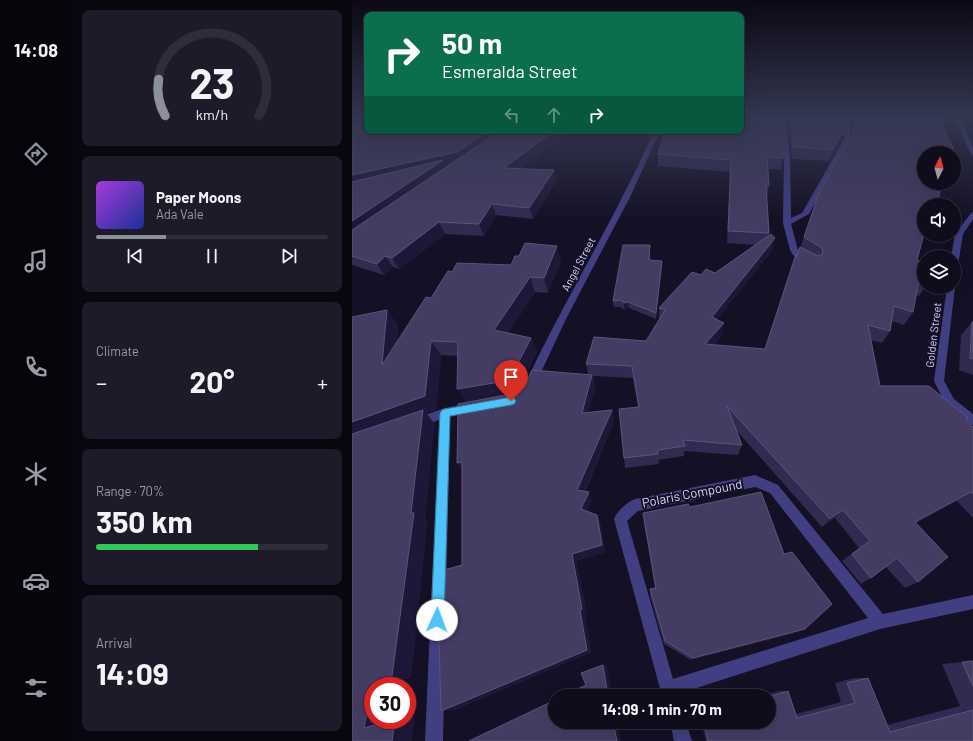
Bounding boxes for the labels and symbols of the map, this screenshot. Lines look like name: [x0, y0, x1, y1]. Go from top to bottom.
north arrow: [917, 146, 961, 190]
street label: Angel Street: [558, 235, 598, 293]
street label: Golden Street: [923, 302, 943, 368]
pin: [494, 360, 528, 401]
street label: Polaris Compound: [640, 475, 744, 511]
position arrow: [416, 599, 458, 641]
speed limit sign: 30: [364, 677, 416, 729]

